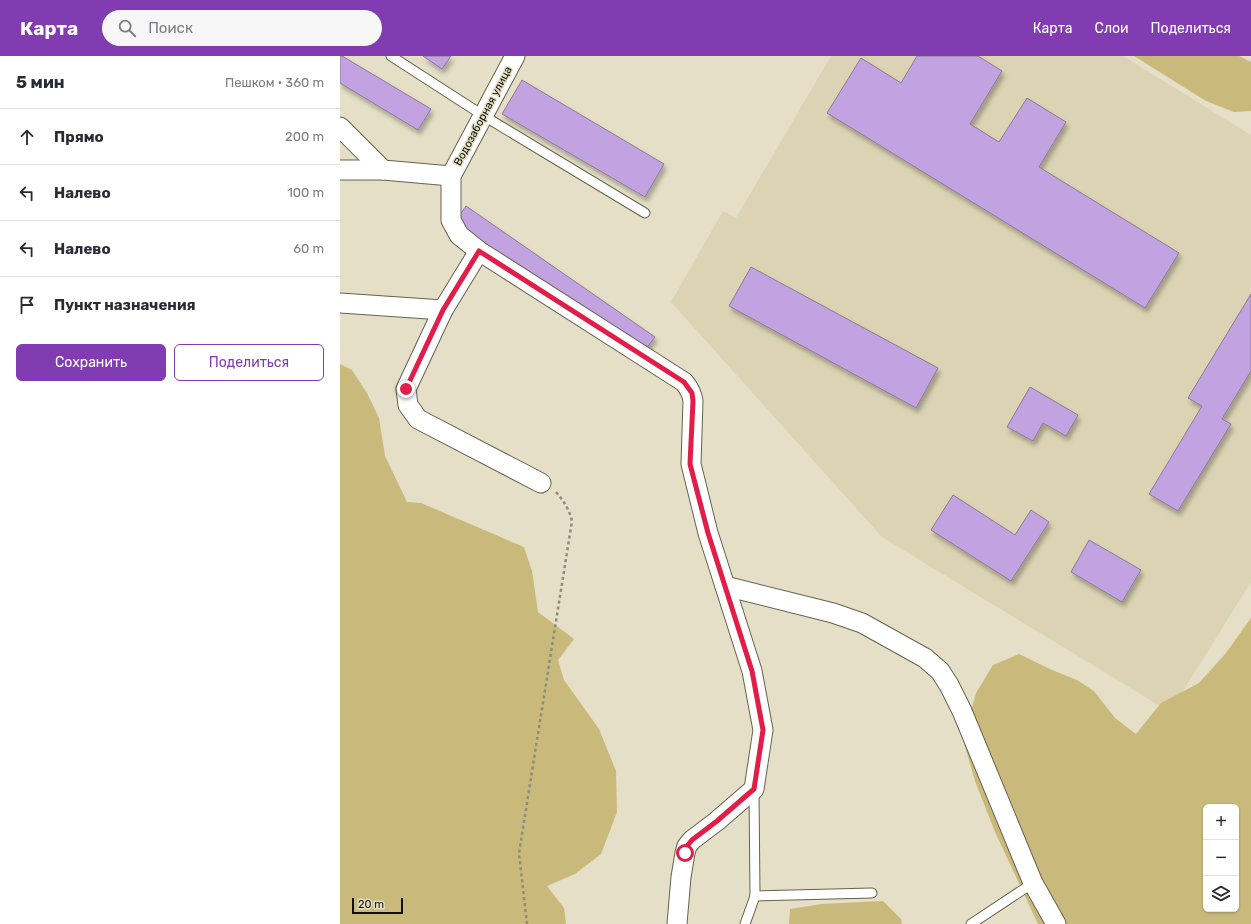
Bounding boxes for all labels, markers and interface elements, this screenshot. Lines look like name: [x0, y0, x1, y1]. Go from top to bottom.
search box: [102, 10, 382, 46]
text: Карта: [20, 17, 78, 40]
icon: search: [116, 17, 138, 39]
text: Поиск: [148, 19, 193, 37]
text: Карта: [1033, 20, 1073, 37]
text: Слои: [1095, 20, 1129, 37]
text: Поделиться: [1151, 20, 1231, 37]
street label: Водозаборная улица: [451, 64, 515, 168]
text: 5 мин: [16, 72, 65, 92]
text: Пешком · 360 m: [225, 75, 324, 90]
icon: ahead: [16, 126, 38, 148]
text: Прямо: [54, 128, 104, 146]
text: 200 m: [285, 129, 324, 144]
icon: left: [16, 182, 38, 204]
text: Налево: [54, 184, 111, 202]
text: 100 m: [287, 185, 324, 200]
icon: left: [16, 238, 38, 260]
text: Налево: [54, 240, 111, 258]
text: 60 m: [293, 241, 324, 256]
icon: arrive: [16, 294, 38, 316]
text: Пункт назначения: [54, 296, 196, 314]
button: Сохранить: [16, 344, 166, 381]
button: Поделиться: [174, 344, 324, 381]
route end: [397, 380, 415, 398]
map controls: [1203, 804, 1239, 912]
button: +: [1203, 804, 1239, 840]
button: −: [1203, 840, 1239, 876]
route start: [676, 844, 694, 862]
button: layers: [1203, 876, 1239, 912]
scale bar: [352, 896, 403, 915]
text: 20 m: [358, 898, 384, 911]

